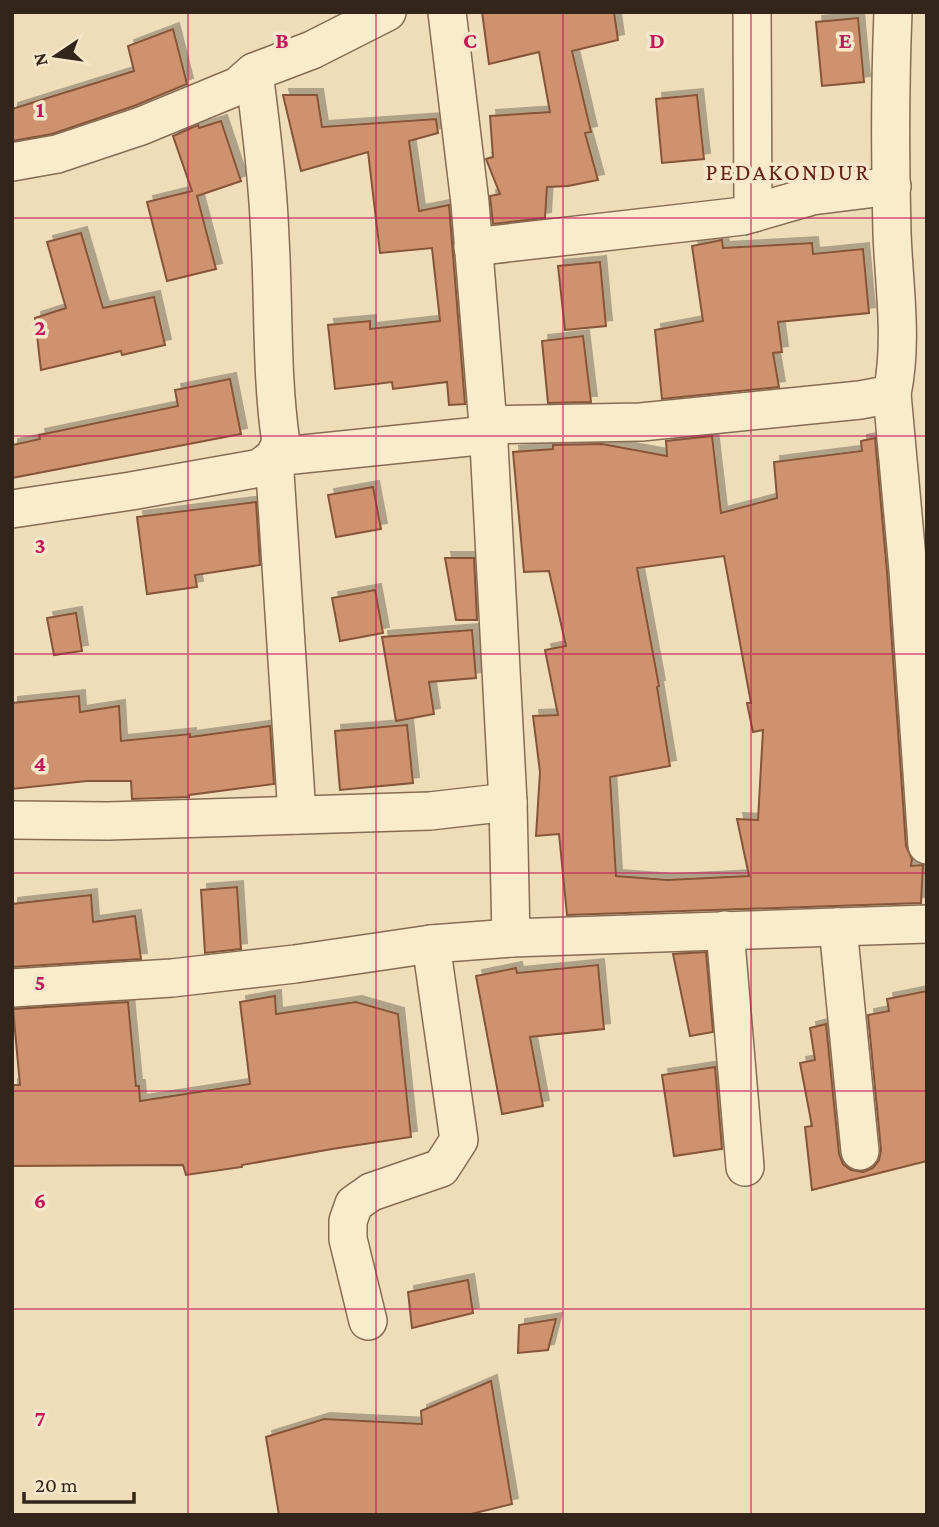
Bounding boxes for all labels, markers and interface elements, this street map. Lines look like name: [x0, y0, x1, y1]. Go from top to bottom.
north arrow: [21, 21, 91, 91]
text: B: [275, 27, 289, 53]
text: C: [463, 27, 477, 53]
text: D: [649, 27, 665, 53]
text: E: [838, 27, 852, 53]
text: N: [28, 51, 52, 68]
text: 1: [36, 96, 45, 122]
district label: PEDAKONDUR: [706, 158, 870, 185]
text: 2: [34, 314, 46, 340]
text: 3: [34, 532, 46, 558]
text: 4: [34, 750, 46, 776]
text: 5: [34, 969, 46, 995]
text: 6: [34, 1187, 46, 1213]
text: 7: [34, 1405, 46, 1431]
scale bar: [24, 1460, 135, 1504]
text: 20 m: [35, 1473, 78, 1497]

